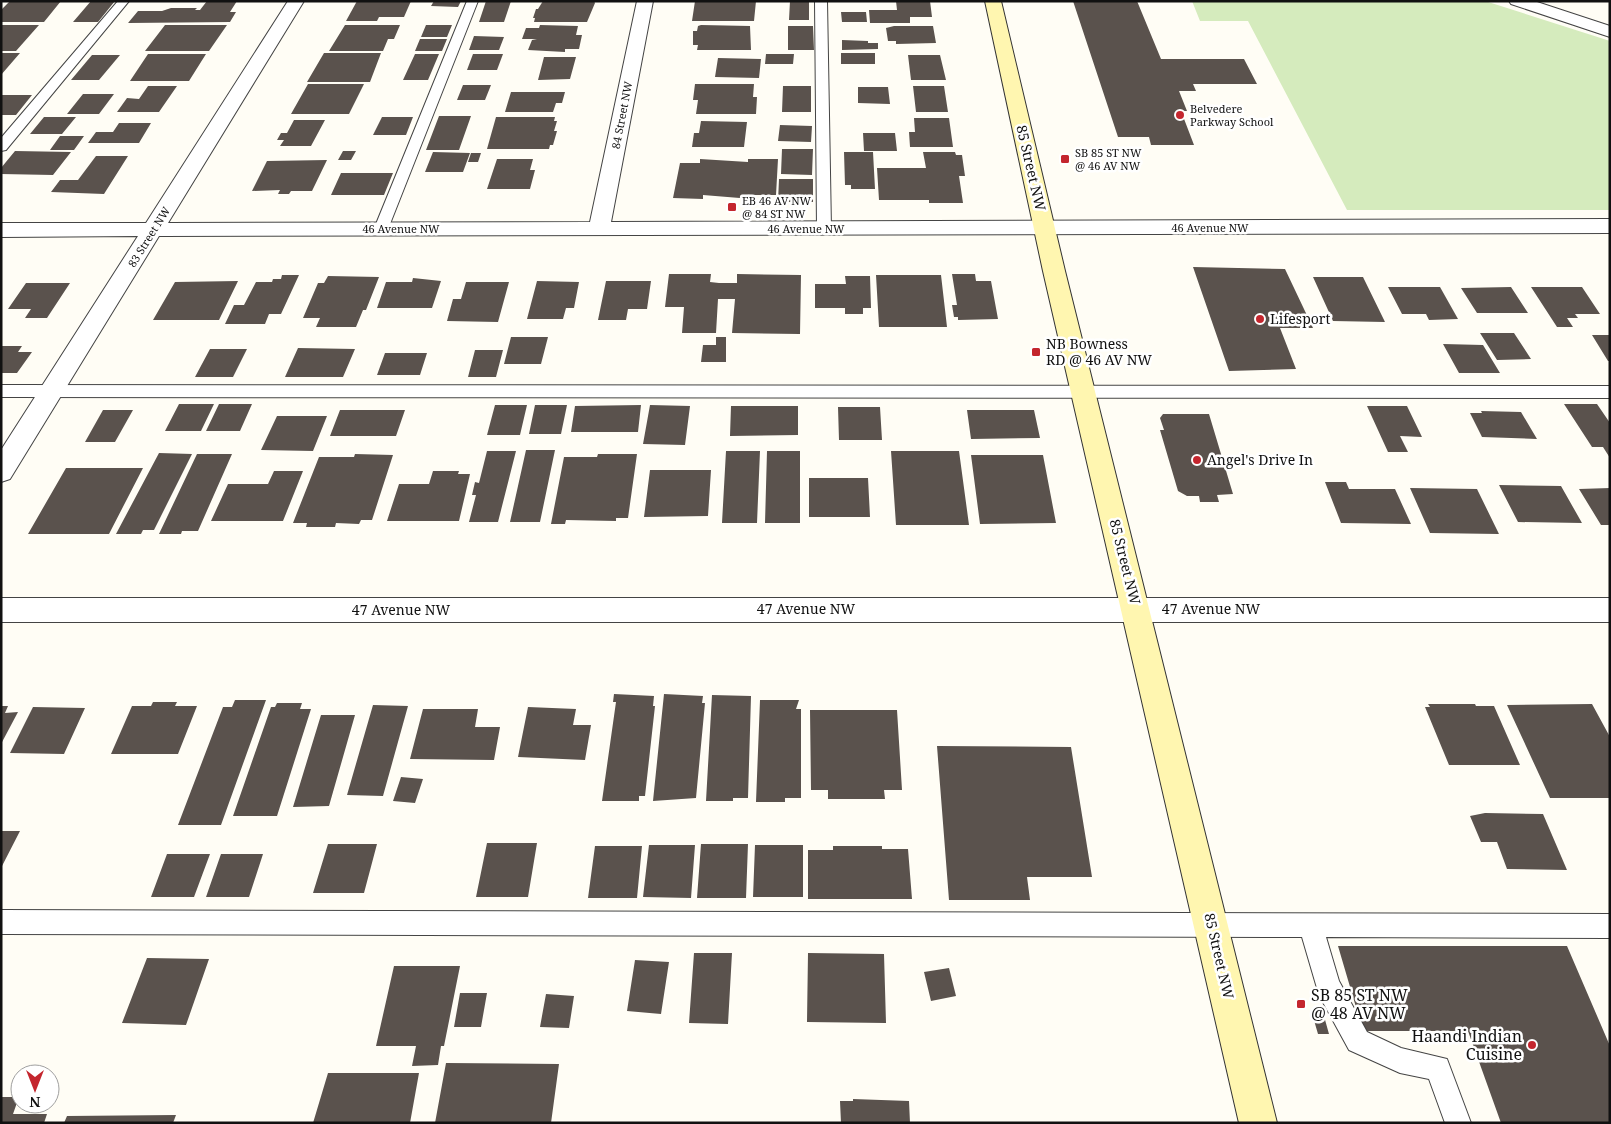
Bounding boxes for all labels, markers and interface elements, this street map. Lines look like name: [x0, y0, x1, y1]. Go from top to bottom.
street label: 84 Street NW: [608, 79, 636, 150]
place label: Belvedere Parkway School: [1190, 101, 1274, 129]
marker: Belvedere Parkway School: [1174, 109, 1186, 121]
street label: 85 Street NW: [1012, 123, 1051, 213]
place label: SB 85 ST NW @ 46 AV NW: [1075, 145, 1142, 173]
marker: SB 85 ST NW @ 46 AV NW: [1059, 153, 1071, 165]
place label: EB 46 AV NW @ 84 ST NW: [742, 193, 812, 221]
marker: EB 46 AV NW @ 84 ST NW: [726, 201, 738, 213]
street label: 83 Street NW: [124, 203, 173, 270]
street label: 46 Avenue NW: [1171, 220, 1249, 235]
street label: 46 Avenue NW: [362, 221, 440, 236]
street label: 46 Avenue NW: [767, 221, 845, 236]
place label: Lifesport: [1270, 309, 1330, 328]
marker: Lifesport: [1254, 313, 1266, 325]
place label: NB Bowness RD @ 46 AV NW: [1046, 334, 1152, 369]
marker: NB Bowness RD @ 46 AV NW: [1030, 346, 1042, 358]
place label: Angel's Drive In: [1207, 450, 1313, 469]
marker: Angel's Drive In: [1191, 454, 1203, 466]
street label: 85 Street NW: [1106, 517, 1145, 607]
street label: 47 Avenue NW: [757, 599, 855, 618]
street label: 47 Avenue NW: [1162, 599, 1260, 618]
street label: 47 Avenue NW: [352, 600, 450, 619]
street label: 85 Street NW: [1200, 911, 1239, 1001]
place label: SB 85 ST NW @ 48 AV NW: [1311, 984, 1408, 1024]
marker: SB 85 ST NW @ 48 AV NW: [1295, 998, 1307, 1010]
place label: Haandi Indian Cuisine: [1411, 1025, 1522, 1065]
marker: Haandi Indian Cuisine: [1526, 1039, 1538, 1051]
north arrow: [10, 1064, 60, 1114]
text: N: [29, 1093, 41, 1112]

